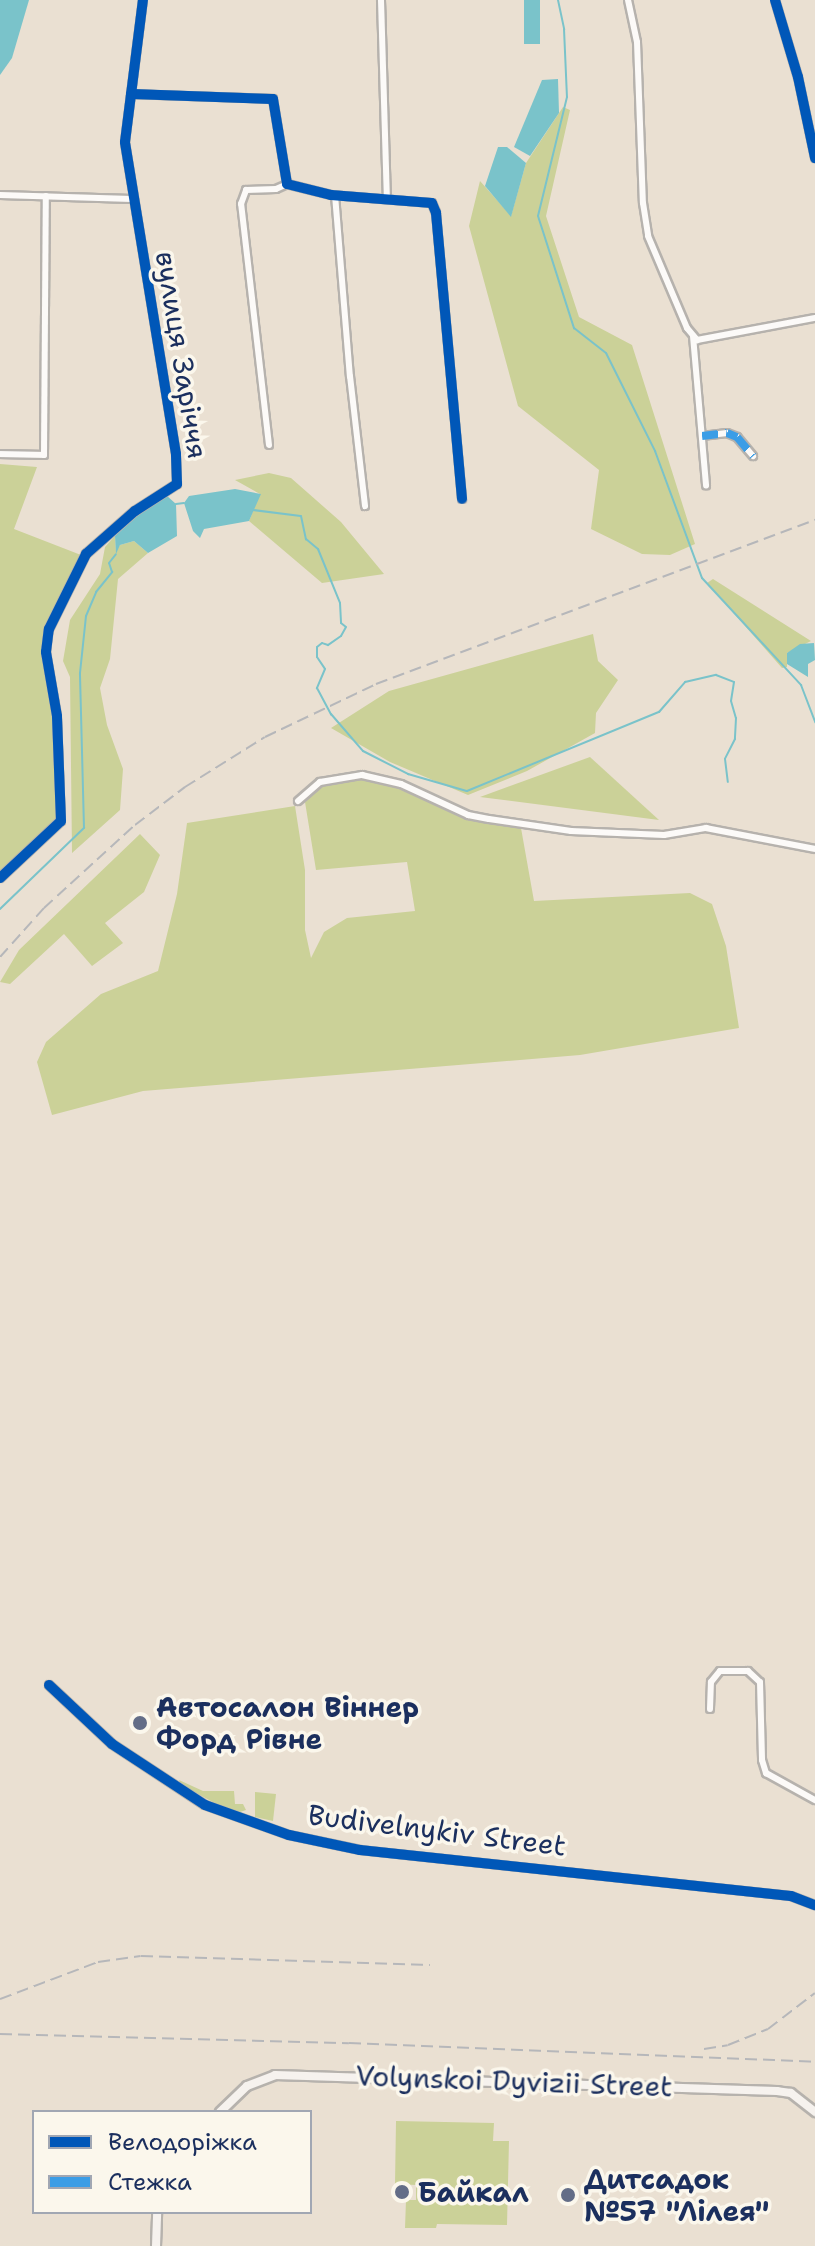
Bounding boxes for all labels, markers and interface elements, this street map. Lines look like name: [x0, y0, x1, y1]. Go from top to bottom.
street label: вулиця Заріччя: [149, 249, 215, 461]
place label: Автосалон Віннер Форд Рівне: [156, 1690, 419, 1756]
marker: Автосалон Віннер Форд Рівне: [131, 1714, 149, 1732]
street label: Budivelnykiv Street: [306, 1798, 568, 1862]
street label: Volynskoi Dyvizii Street: [355, 2059, 673, 2103]
legend: [32, 2110, 312, 2214]
text: Велодоріжка: [108, 2126, 257, 2158]
place label: Дитсадок №57 "Лілея": [584, 2162, 769, 2228]
text: Стежка: [108, 2166, 192, 2198]
place label: Байкал: [418, 2175, 529, 2209]
marker: Байкал: [393, 2183, 411, 2201]
marker: Дитсадок №57 "Лілея": [559, 2186, 577, 2204]

